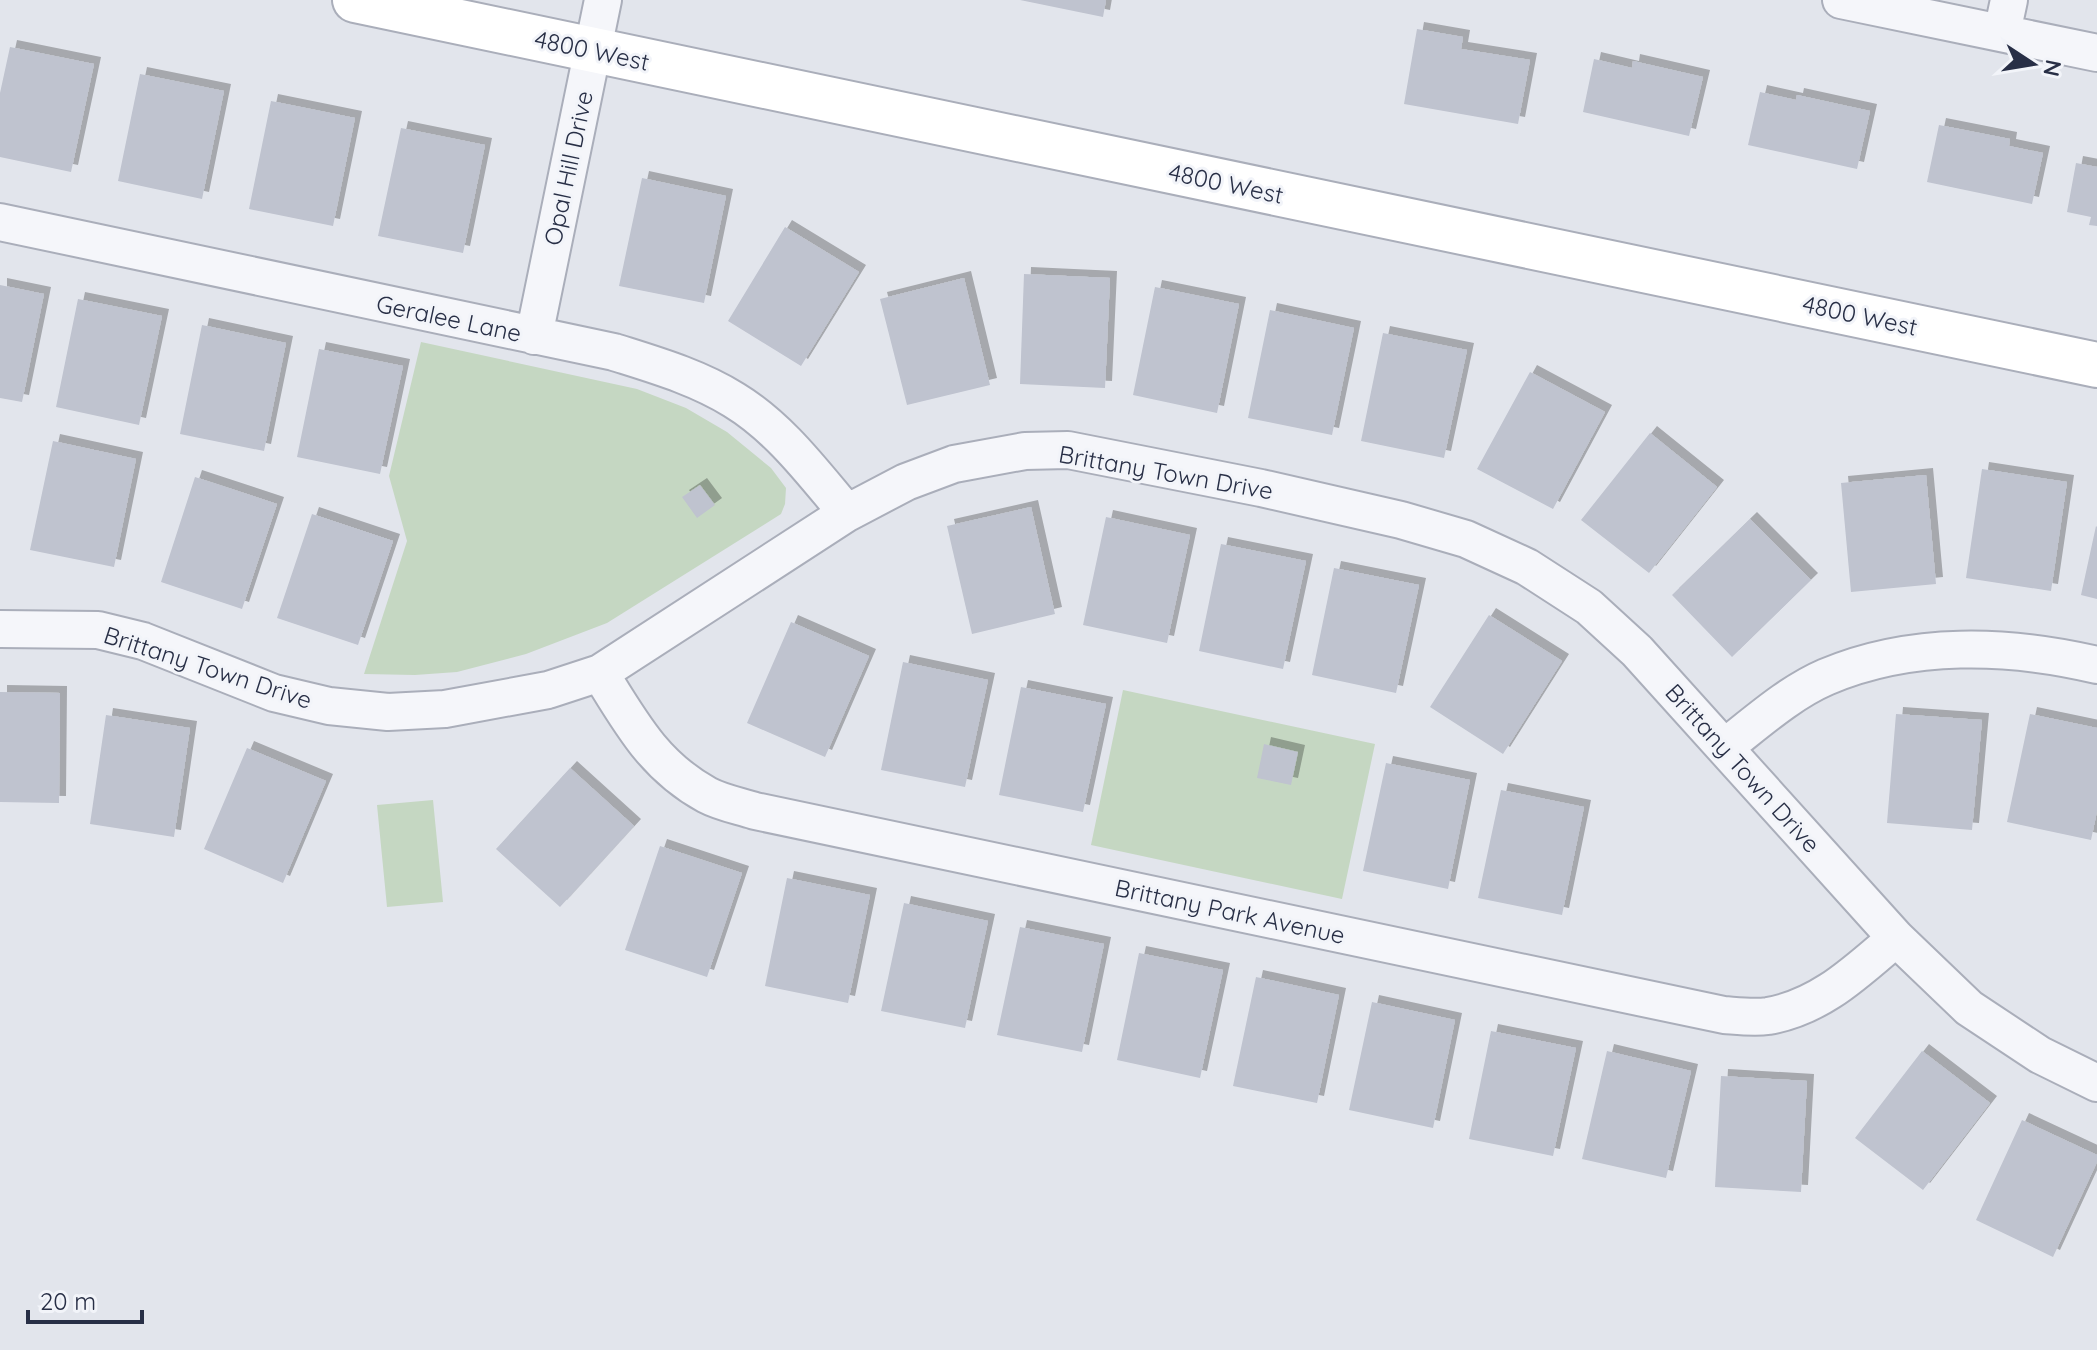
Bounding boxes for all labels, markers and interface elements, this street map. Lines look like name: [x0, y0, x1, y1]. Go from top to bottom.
street label: 4800 West: [532, 23, 652, 77]
north arrow: [1993, 24, 2073, 104]
text: N: [2037, 57, 2068, 79]
street label: Opal Hill Drive: [537, 88, 599, 248]
street label: 4800 West: [1166, 156, 1286, 210]
street label: Geralee Lane: [374, 288, 524, 348]
street label: 4800 West: [1800, 288, 1920, 342]
street label: Brittany Town Drive: [1056, 438, 1276, 506]
street label: Brittany Town Drive: [100, 619, 316, 715]
street label: Brittany Town Drive: [1659, 677, 1827, 859]
street label: Brittany Park Avenue: [1112, 872, 1348, 950]
scale bar: [28, 1274, 142, 1324]
text: 20 m: [40, 1286, 96, 1316]

